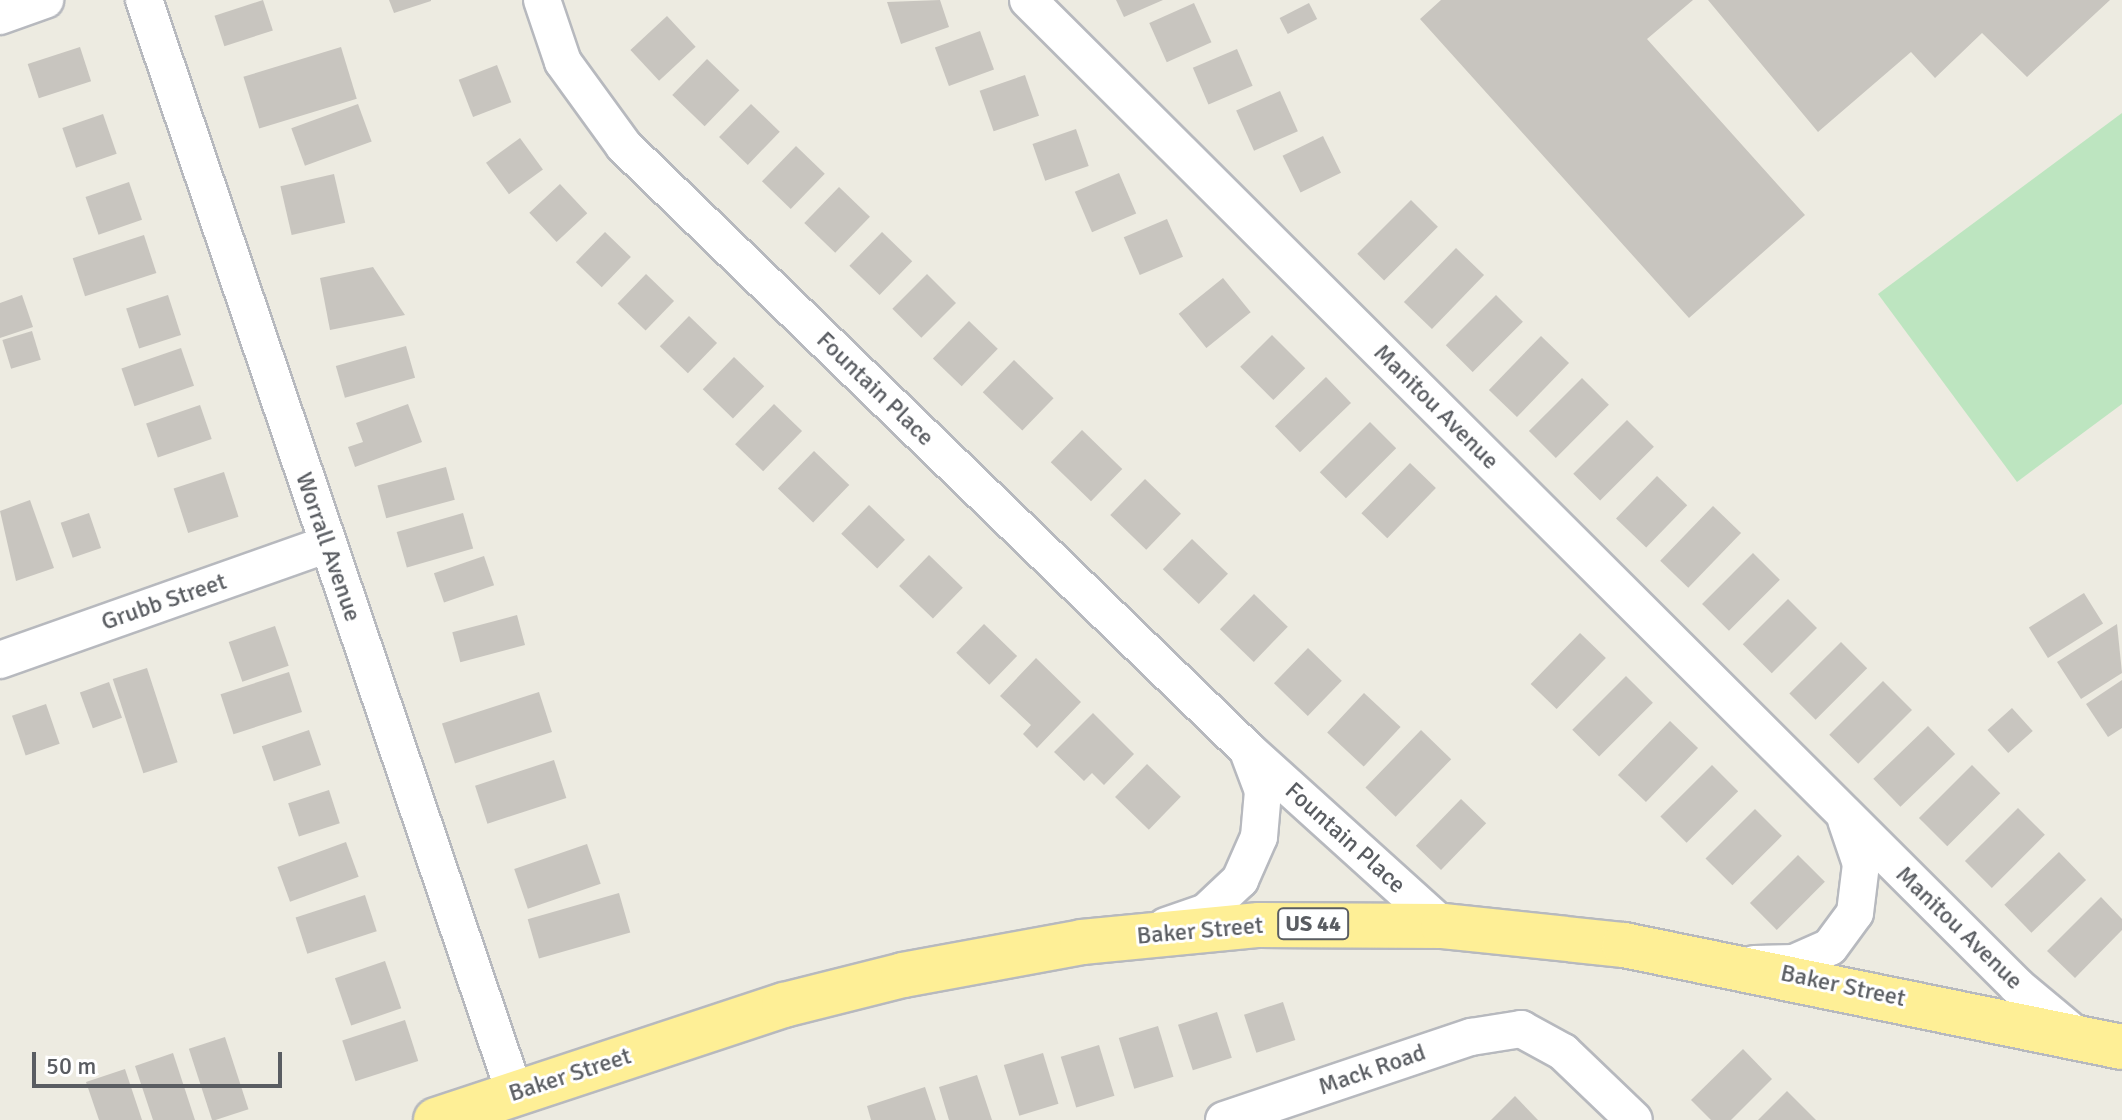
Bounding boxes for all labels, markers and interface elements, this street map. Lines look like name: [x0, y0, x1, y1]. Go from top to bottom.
street label: Fountain Place: [810, 326, 940, 452]
street label: Manitou Avenue: [1367, 338, 1505, 476]
street label: Worrall Avenue: [289, 469, 367, 625]
street label: Grubb Street: [98, 567, 230, 637]
street label: Fountain Place: [1279, 776, 1411, 900]
street label: Manitou Avenue: [1890, 860, 2028, 996]
road number: US 44: [1277, 906, 1349, 942]
street label: Baker Street: [1136, 911, 1264, 951]
street label: Baker Street: [1778, 959, 1908, 1013]
scale bar: [36, 1036, 286, 1086]
street label: Mack Road: [1315, 1038, 1429, 1102]
street label: Baker Street: [505, 1042, 635, 1108]
text: 50 m: [46, 1051, 96, 1081]

